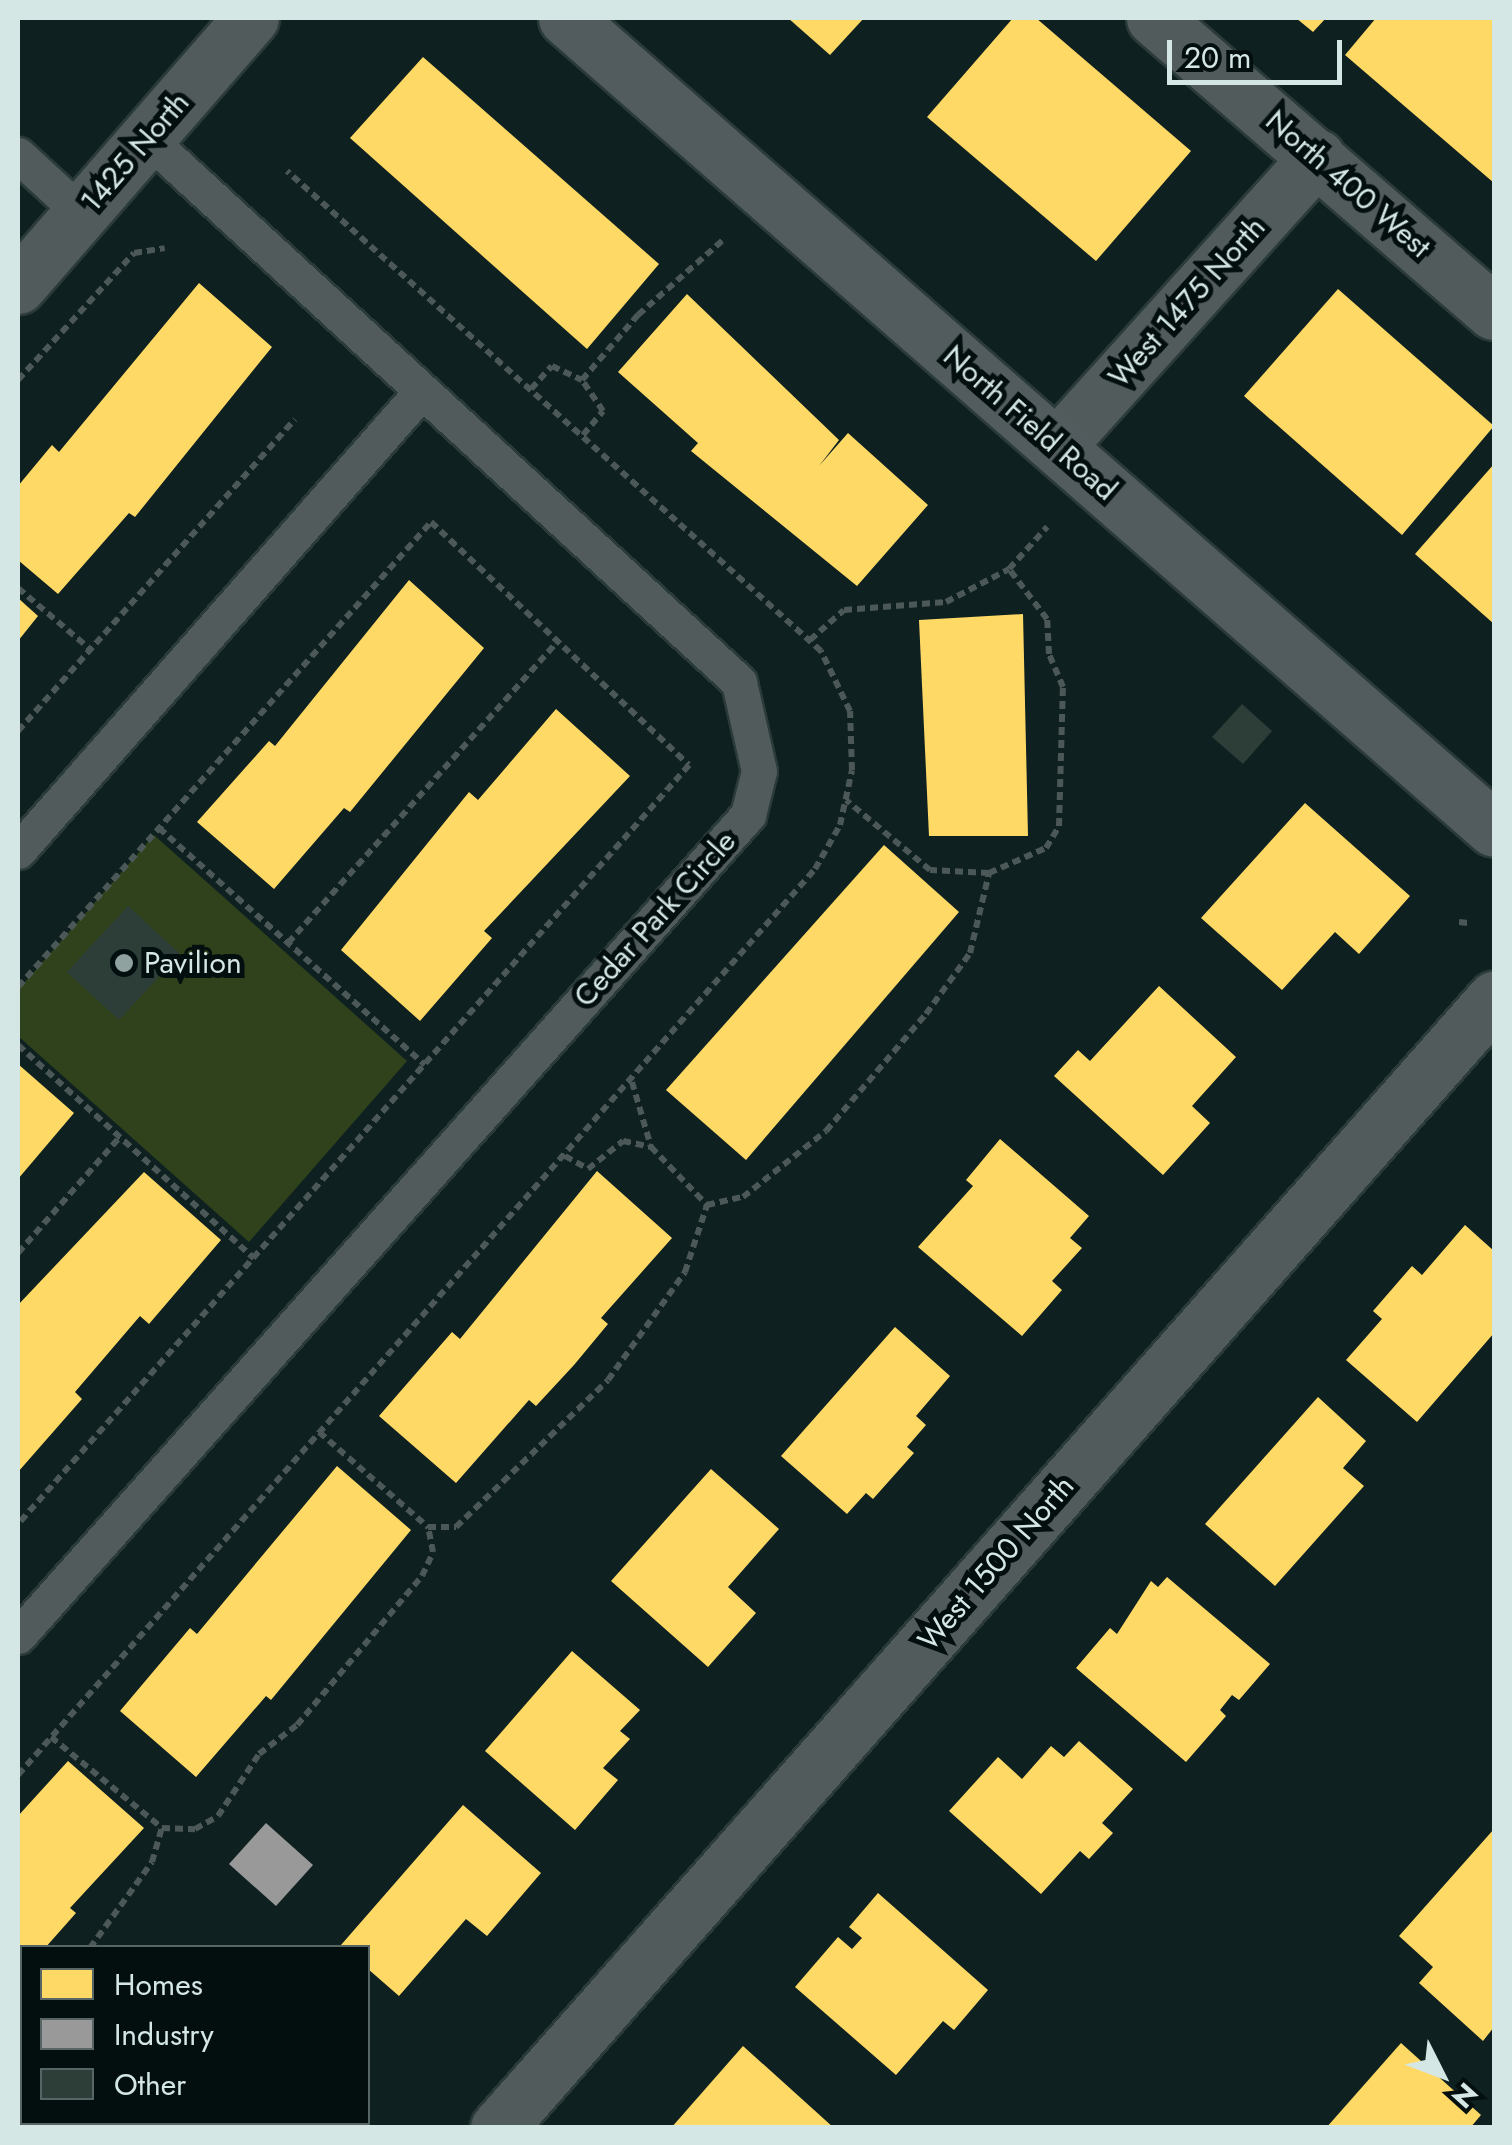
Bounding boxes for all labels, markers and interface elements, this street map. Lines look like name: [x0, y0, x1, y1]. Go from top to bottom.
scale bar: [1172, 20, 1347, 82]
text: 20 m: [1184, 36, 1251, 79]
street label: 1425 North: [73, 85, 197, 219]
street label: North 400 West: [1258, 103, 1438, 265]
street label: West 1475 North: [1101, 209, 1273, 395]
street label: North Field Road: [936, 338, 1124, 508]
street label: Cedar Park Circle: [567, 824, 743, 1014]
place label: Pavilion: [144, 945, 242, 981]
marker: Pavilion: [113, 952, 135, 974]
street label: West 1500 North: [910, 1468, 1082, 1658]
legend: [20, 1945, 370, 2125]
text: Homes: [114, 1963, 203, 2006]
text: Industry: [114, 2013, 214, 2056]
north arrow: [1392, 2025, 1492, 2125]
text: Other: [114, 2063, 186, 2106]
text: N: [1442, 2073, 1487, 2117]

